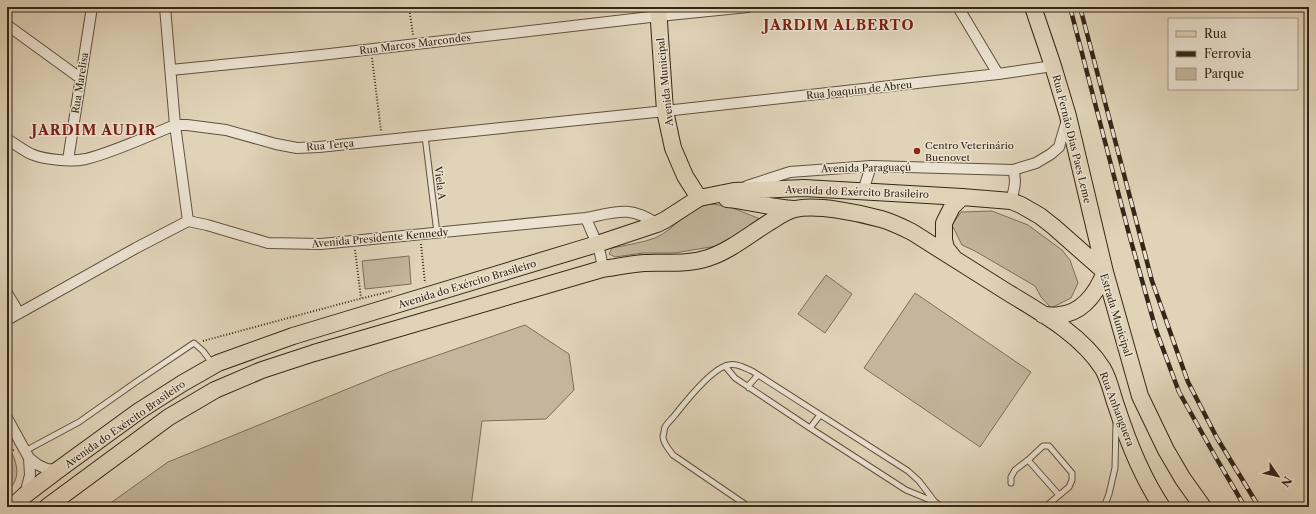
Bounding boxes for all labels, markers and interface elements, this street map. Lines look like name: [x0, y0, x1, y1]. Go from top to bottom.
district label: JARDIM ALBERTO: [760, 16, 915, 34]
legend: [1168, 18, 1298, 90]
text: Rua: [1204, 26, 1227, 41]
street label: Rua Marcos Marcondes: [359, 31, 471, 57]
street label: Avenida Municipal: [654, 37, 676, 128]
text: Ferrovia: [1204, 46, 1252, 61]
street label: Rua Marelisa: [69, 51, 91, 115]
text: Parque: [1204, 66, 1245, 81]
street label: Rua Fernão Dias Paes Leme: [1050, 73, 1094, 205]
street label: Rua Joaquim de Abreu: [805, 78, 913, 102]
district label: JARDIM AUDIR: [28, 121, 157, 139]
street label: Rua Terça: [306, 136, 355, 154]
place label: Centro Veterinário Buenovet: [925, 139, 1014, 164]
marker: Centro Veterinário Buenovet: [912, 146, 922, 156]
street label: Avenida Paraguaçú: [820, 161, 911, 175]
street label: Viela A: [431, 165, 449, 201]
street label: Avenida do Exército Brasileiro: [784, 183, 929, 201]
street label: Avenida Presidente Kennedy: [310, 226, 449, 251]
street label: Avenida do Exército Brasileiro: [395, 257, 538, 312]
street label: Estrada Municipal: [1097, 272, 1135, 358]
street label: Rua Anhanguera: [1097, 370, 1137, 449]
street label: Avenida do Exército Brasileiro: [61, 377, 188, 471]
north arrow: [1258, 456, 1298, 496]
text: N: [1278, 474, 1295, 490]

